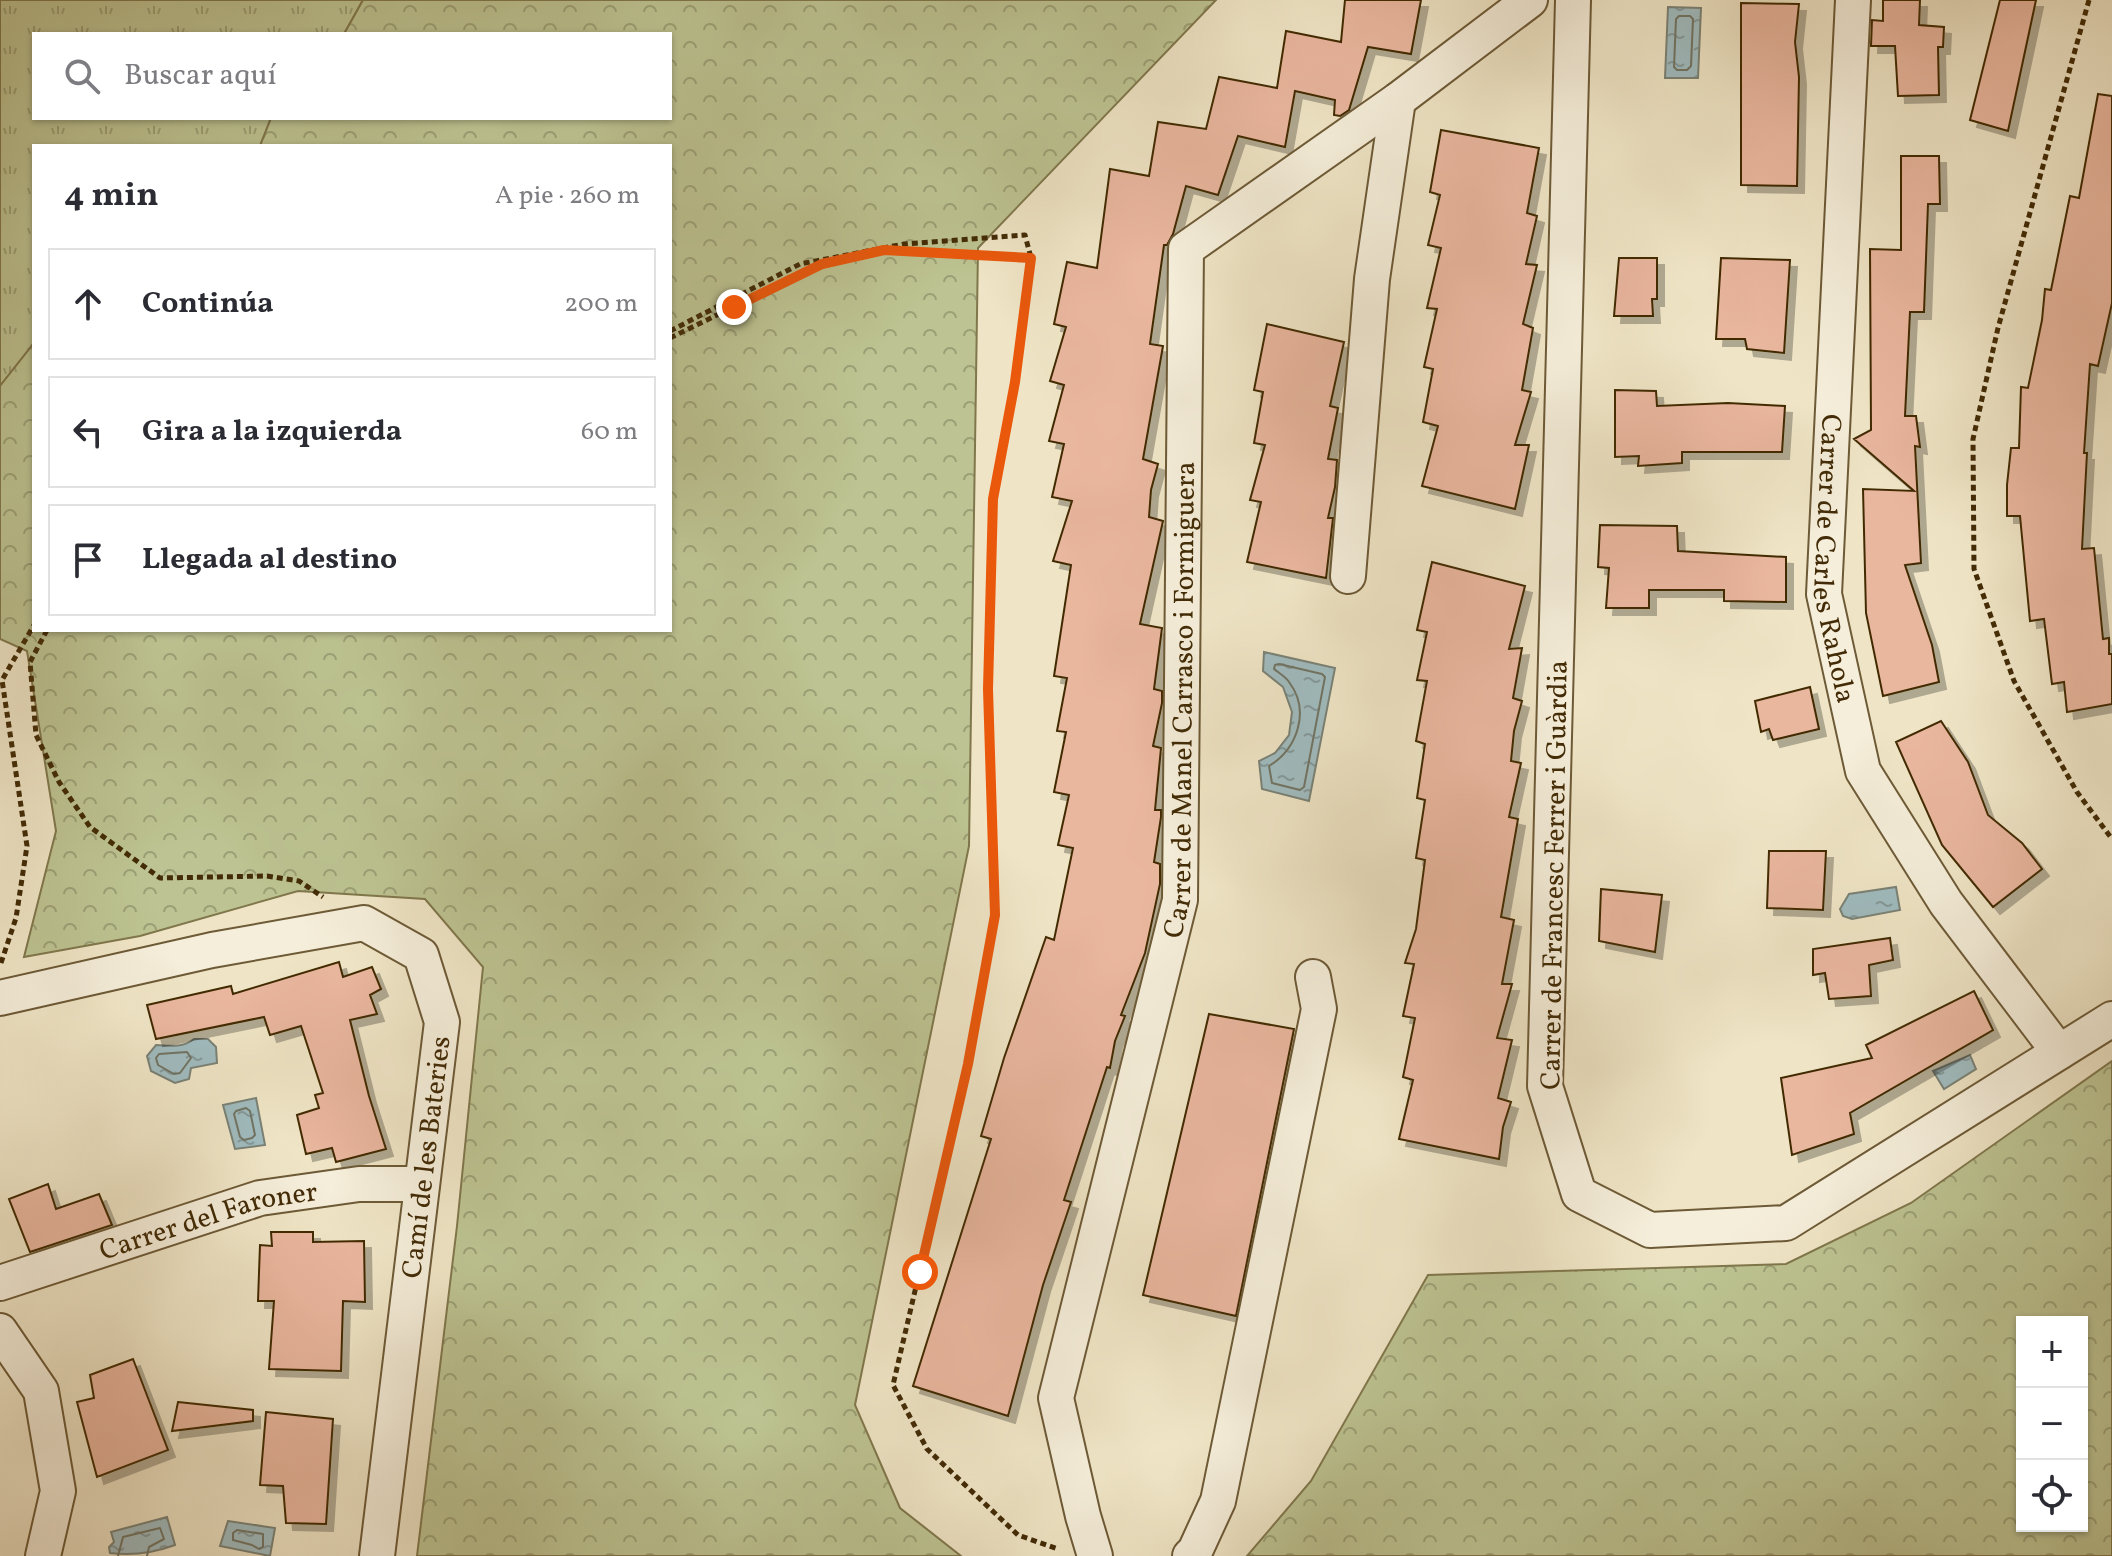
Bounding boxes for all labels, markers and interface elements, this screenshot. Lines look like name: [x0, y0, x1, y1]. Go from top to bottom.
search box: [32, 32, 672, 120]
icon: search: [60, 54, 104, 98]
text: Buscar aquí: [124, 55, 277, 97]
text: 4 min: [64, 173, 159, 220]
text: A pie · 260 m: [495, 178, 640, 214]
icon: ahead: [66, 282, 110, 326]
text: Continúa: [142, 283, 274, 325]
text: 200 m: [564, 286, 638, 322]
route end: [716, 289, 752, 325]
icon: left: [66, 410, 110, 454]
text: Gira a la izquierda: [142, 411, 402, 453]
street label: Carrer de Carles Rahola: [1802, 413, 1864, 707]
text: 60 m: [581, 414, 638, 450]
street label: Carrer de Manel Carrasco i Formiguera: [1154, 461, 1206, 943]
icon: arrive: [66, 538, 110, 582]
text: Llegada al destino: [142, 539, 397, 581]
street label: Carrer de Francesc Ferrer i Guàrdia: [1532, 660, 1579, 1090]
street label: Camí de les Bateries: [393, 1034, 462, 1281]
street label: Carrer del Faroner: [94, 1173, 320, 1271]
route start: [902, 1254, 938, 1290]
map controls: [2016, 1316, 2088, 1532]
button: +: [2016, 1316, 2088, 1388]
button: −: [2016, 1388, 2088, 1460]
button: locate: [2016, 1460, 2088, 1532]

